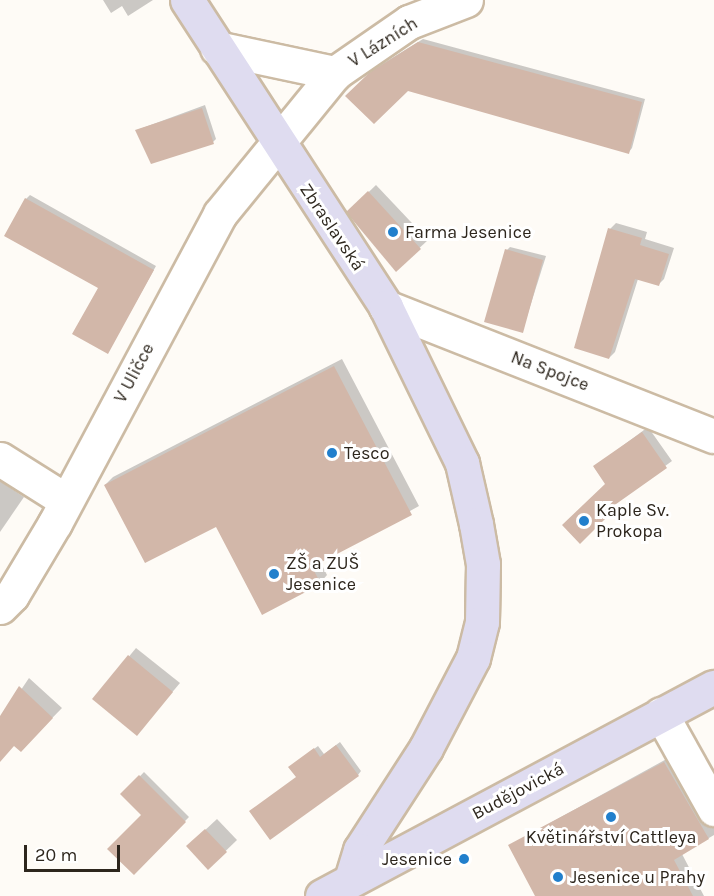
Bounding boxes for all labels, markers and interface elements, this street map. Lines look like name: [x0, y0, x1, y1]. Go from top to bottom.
street label: V Lázních: [344, 12, 422, 72]
street label: Zbraslavská: [295, 179, 369, 275]
place label: Farma Jesenice: [405, 221, 531, 243]
marker: Farma Jesenice: [386, 225, 400, 239]
street label: V Uličce: [109, 340, 159, 406]
street label: Na Spojce: [508, 346, 592, 396]
place label: Tesco: [344, 442, 389, 464]
marker: Tesco: [325, 446, 339, 460]
place label: Kaple Sv. Prokopa: [596, 500, 669, 542]
marker: Kaple Sv. Prokopa: [577, 514, 591, 528]
place label: ZŠ a ZUŠ Jesenice: [286, 553, 359, 596]
marker: ZŠ a ZUŠ Jesenice: [267, 567, 281, 581]
street label: Budějovická: [468, 758, 568, 824]
marker: Květinářství Cattleya: [604, 810, 618, 824]
place label: Květinářství Cattleya: [526, 826, 696, 848]
scale bar: [27, 833, 123, 871]
text: 20 m: [35, 844, 77, 866]
place label: Jesenice: [382, 848, 452, 870]
marker: Jesenice: [457, 852, 471, 866]
place label: Jesenice u Prahy: [570, 866, 705, 888]
marker: Jesenice u Prahy: [551, 870, 565, 884]

